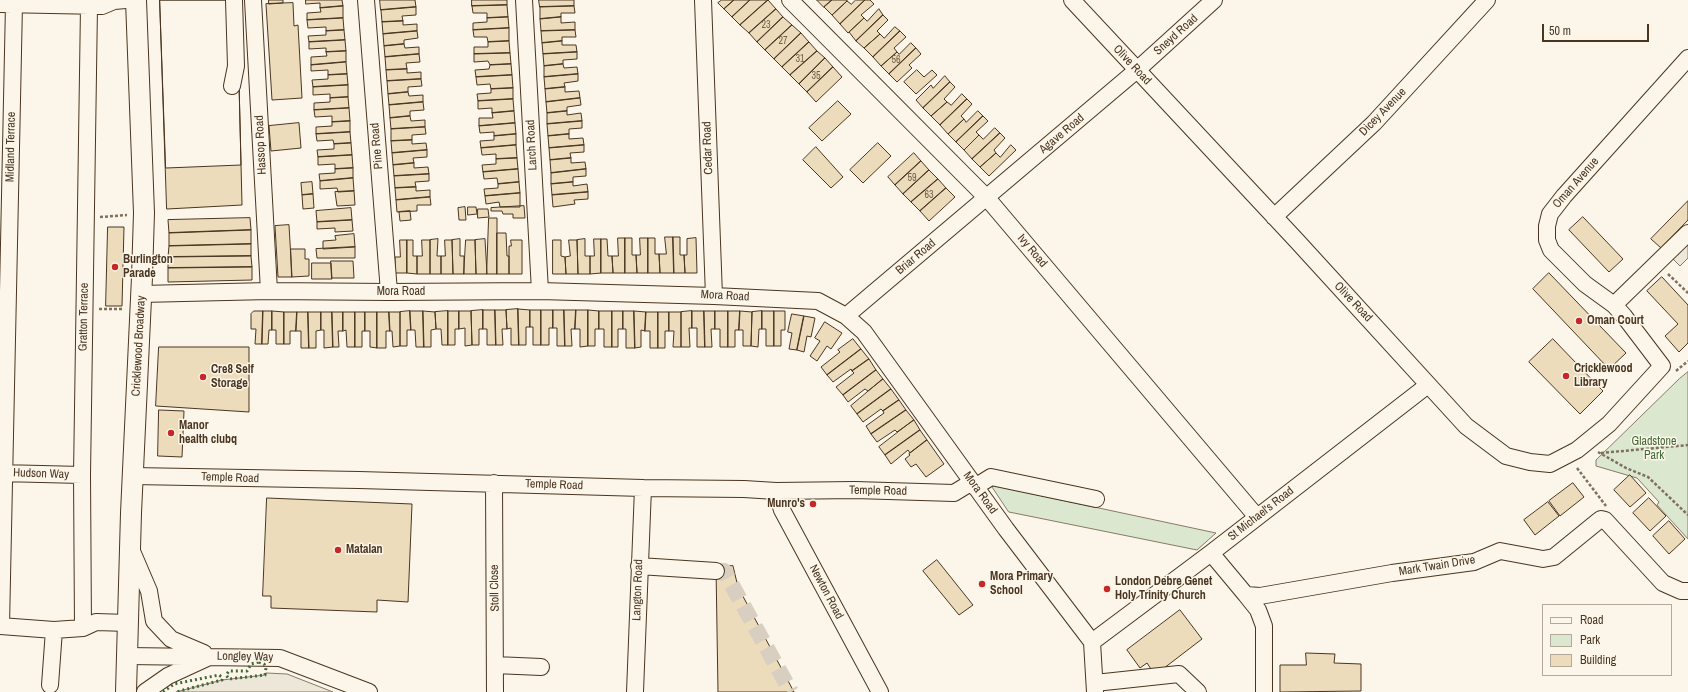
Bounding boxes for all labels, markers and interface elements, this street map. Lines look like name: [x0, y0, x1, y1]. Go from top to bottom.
street label: Sneyd Road: [1151, 12, 1201, 58]
scale bar: [1544, 16, 1651, 42]
house number: 23: [761, 19, 771, 31]
text: 50 m: [1549, 23, 1571, 39]
house number: 27: [778, 35, 788, 47]
street label: Olive Road: [1110, 42, 1154, 88]
house number: 31: [795, 53, 805, 65]
house number: 56: [891, 54, 901, 66]
house number: 35: [811, 70, 821, 82]
street label: Dicey Avenue: [1357, 85, 1409, 139]
street label: Agave Road: [1037, 111, 1087, 157]
street label: Midland Terrace: [3, 112, 19, 182]
street label: Hassop Road: [252, 115, 270, 175]
street label: Larch Road: [523, 119, 541, 171]
street label: Cedar Road: [700, 121, 716, 175]
street label: Pine Road: [368, 122, 386, 170]
street label: Oman Avenue: [1550, 155, 1602, 211]
house number: 59: [907, 172, 917, 184]
house number: 63: [924, 189, 934, 201]
street label: Ivy Road: [1014, 231, 1050, 271]
street label: Briar Road: [893, 236, 939, 278]
place label: Burlington Parade: [123, 253, 173, 281]
marker: Burlington Parade: [110, 262, 120, 272]
street label: Olive Road: [1331, 279, 1375, 325]
street label: Gratton Terrace: [76, 283, 92, 351]
street label: Mora Road: [377, 285, 425, 299]
street label: Mora Road: [700, 288, 750, 304]
street label: Cricklewood Broadway: [129, 295, 149, 397]
place label: Oman Court: [1587, 314, 1644, 328]
marker: Oman Court: [1574, 316, 1584, 326]
place label: Cricklewood Library: [1574, 362, 1633, 390]
place label: Cre8 Self Storage: [211, 363, 254, 391]
marker: Cricklewood Library: [1561, 371, 1571, 381]
marker: Cre8 Self Storage: [198, 372, 208, 382]
place label: Manor health clubq: [179, 419, 237, 447]
marker: Manor health clubq: [166, 428, 176, 438]
park label: Gladstone Park: [1632, 435, 1676, 463]
street label: Hudson Way: [13, 466, 69, 482]
street label: Mora Road: [960, 469, 1000, 517]
street label: Temple Road: [201, 470, 259, 486]
street label: Temple Road: [525, 477, 583, 493]
street label: Temple Road: [849, 483, 907, 499]
street label: St Michael's Road: [1225, 484, 1297, 544]
place label: Munro's: [767, 497, 805, 511]
marker: Munro's: [808, 499, 818, 509]
place label: Matalan: [346, 543, 383, 557]
marker: Matalan: [333, 545, 343, 555]
street label: Mark Twain Drive: [1398, 553, 1476, 579]
street label: Langton Road: [630, 559, 646, 621]
street label: Newton Road: [806, 562, 846, 622]
street label: Stoll Close: [487, 564, 503, 612]
place label: Mora Primary School: [990, 570, 1053, 598]
place label: London Debre Genet Holy Trinity Church: [1115, 575, 1212, 603]
marker: Mora Primary School: [977, 579, 987, 589]
marker: London Debre Genet Holy Trinity Church: [1102, 584, 1112, 594]
legend: [1542, 604, 1672, 676]
text: Road: [1580, 612, 1604, 628]
text: Park: [1580, 632, 1600, 648]
street label: Longley Way: [217, 649, 273, 665]
text: Building: [1580, 652, 1616, 668]

